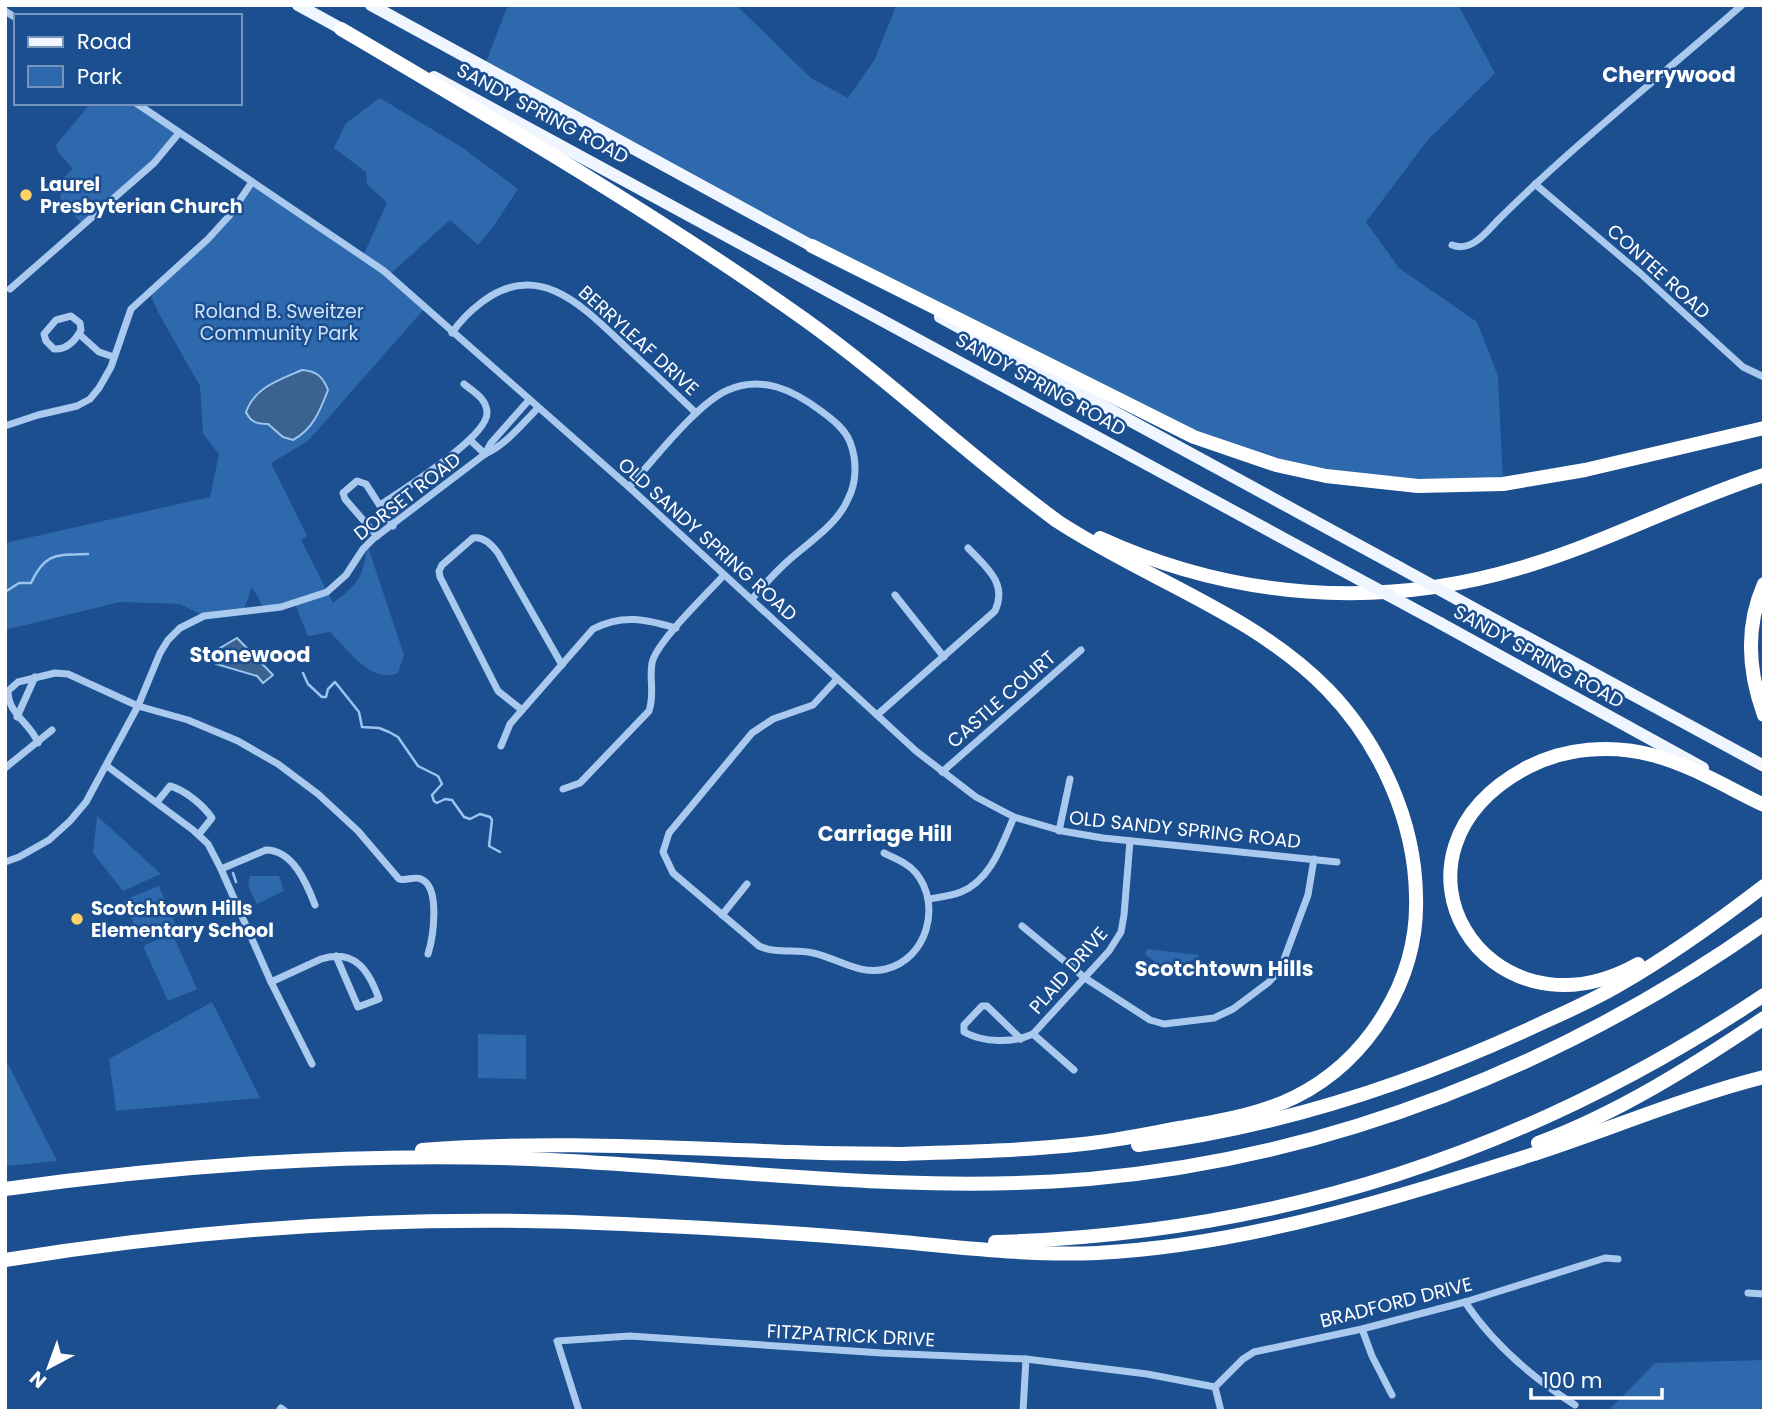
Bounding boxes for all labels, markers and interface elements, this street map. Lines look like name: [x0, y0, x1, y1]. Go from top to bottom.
legend: [14, 14, 242, 105]
text: Road: [77, 27, 132, 56]
street label: SANDY SPRING ROAD: [452, 57, 634, 170]
district label: Cherrywood: [1602, 60, 1736, 89]
text: Park: [77, 62, 122, 91]
place label: Laurel Presbyterian Church: [40, 171, 243, 220]
marker: Laurel Presbyterian Church: [18, 187, 34, 203]
street label: CONTEE ROAD: [1601, 218, 1716, 325]
street label: BERRYLEAF DRIVE: [573, 279, 705, 402]
park label: Roland B. Sweitzer Community Park: [194, 298, 364, 347]
street label: SANDY SPRING ROAD: [951, 326, 1131, 443]
street label: DORSET ROAD: [348, 446, 466, 547]
street label: OLD SANDY SPRING ROAD: [612, 451, 803, 627]
street label: SANDY SPRING ROAD: [1449, 598, 1629, 715]
district label: Stonewood: [189, 640, 311, 669]
street label: CASTLE COURT: [941, 645, 1062, 754]
street label: OLD SANDY SPRING ROAD: [1068, 804, 1302, 855]
district label: Carriage Hill: [818, 819, 952, 848]
place label: Scotchtown Hills Elementary School: [91, 895, 274, 944]
marker: Scotchtown Hills Elementary School: [69, 911, 85, 927]
street label: PLAID DRIVE: [1023, 921, 1114, 1020]
district label: Scotchtown Hills: [1135, 954, 1313, 983]
street label: BRADFORD DRIVE: [1317, 1270, 1475, 1334]
street label: FITZPATRICK DRIVE: [766, 1318, 936, 1353]
north arrow: [14, 1332, 84, 1402]
scale bar: [1531, 1356, 1662, 1400]
text: N: [24, 1365, 52, 1394]
text: 100 m: [1542, 1366, 1602, 1395]

